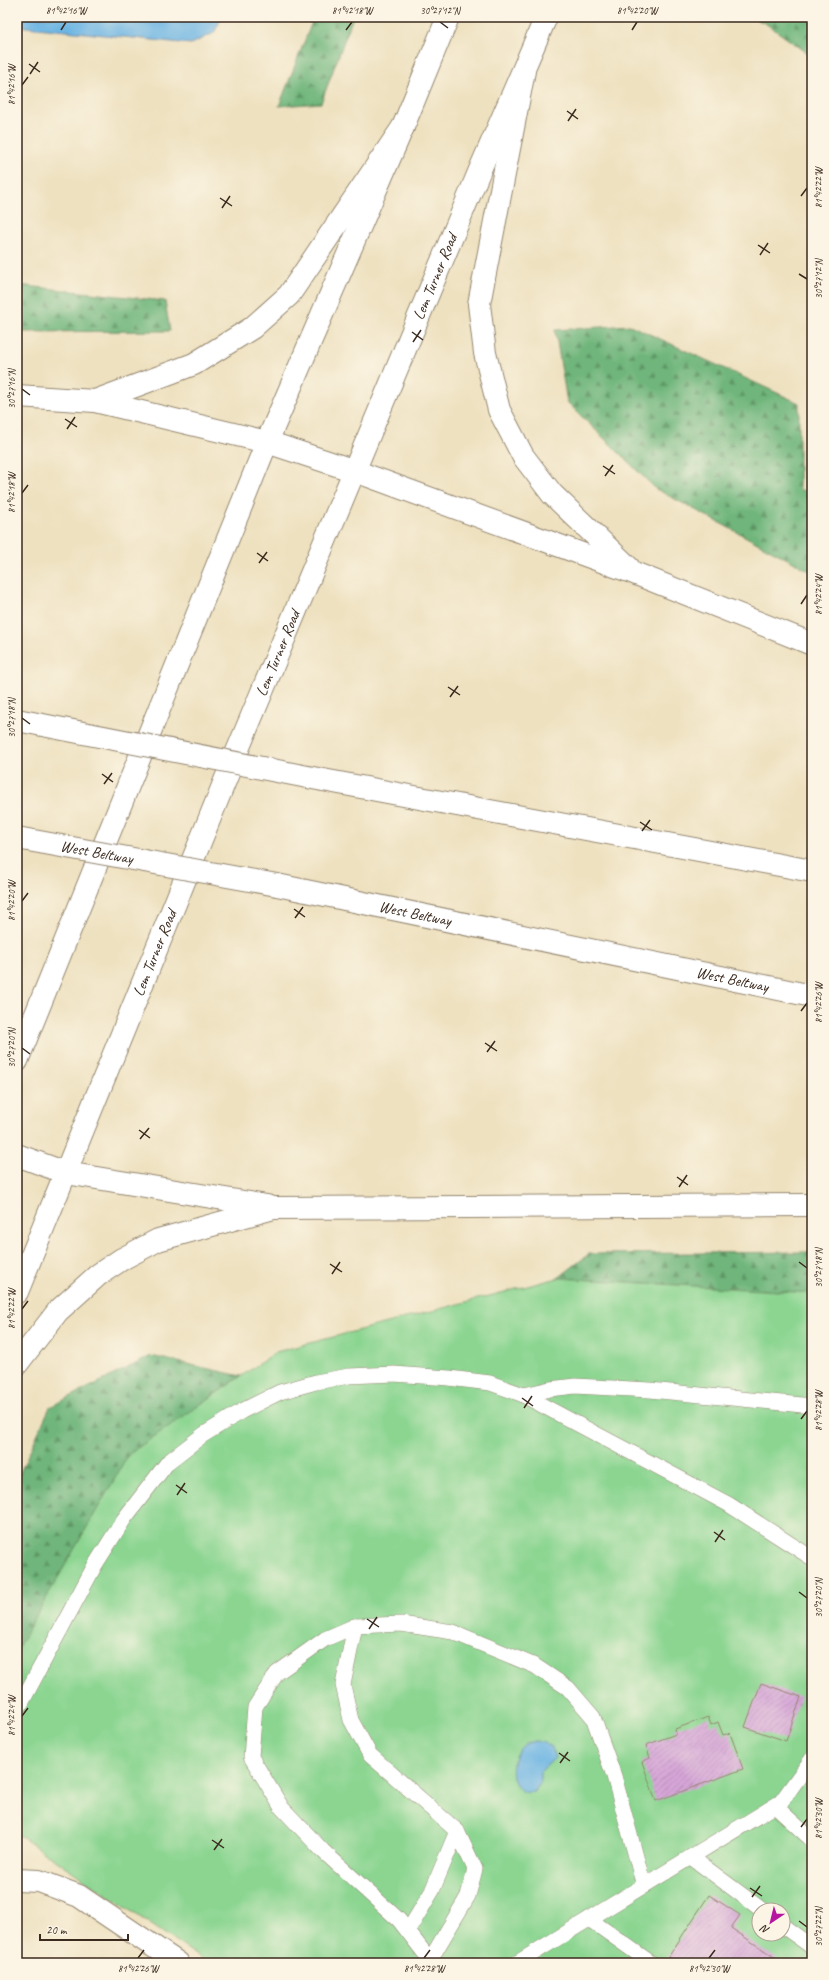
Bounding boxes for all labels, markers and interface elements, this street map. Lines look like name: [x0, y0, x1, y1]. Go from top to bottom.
text: 81°42'16"W: [46, 4, 88, 17]
text: 81°42'18"W: [332, 4, 374, 17]
text: 30°27'12"N: [420, 4, 462, 17]
text: 81°42'20"W: [617, 4, 659, 17]
text: 81°42'16"W: [5, 63, 18, 105]
text: 81°42'22"W: [812, 166, 825, 208]
street label: Lem Turner Road: [408, 228, 463, 323]
text: 30°27'12"N: [812, 257, 825, 299]
text: 30°27'16"N: [5, 367, 18, 409]
text: 81°42'18"W: [5, 471, 18, 513]
text: 81°42'24"W: [812, 573, 825, 615]
street label: Lem Turner Road: [251, 605, 306, 699]
text: 30°27'18"N: [5, 696, 18, 738]
street label: West Beltway: [59, 836, 136, 869]
text: 81°42'20"W: [5, 879, 18, 921]
street label: West Beltway: [377, 896, 454, 931]
street label: Lem Turner Road: [128, 904, 182, 999]
street label: West Beltway: [694, 962, 772, 997]
text: 81°42'26"W: [812, 981, 825, 1023]
text: 30°27'20"N: [5, 1026, 18, 1068]
text: 30°27'18"N: [812, 1246, 825, 1288]
text: 81°42'22"W: [5, 1287, 18, 1329]
text: 81°42'28"W: [812, 1389, 825, 1431]
text: 30°27'20"N: [812, 1576, 825, 1618]
text: 81°42'24"W: [5, 1694, 18, 1736]
text: 81°42'30"W: [812, 1797, 825, 1839]
north arrow: [751, 1902, 791, 1942]
text: 30°27'22"N: [812, 1905, 825, 1947]
scale bar: [40, 1916, 128, 1942]
text: N: [757, 1921, 772, 1938]
text: 20 m: [46, 1922, 68, 1938]
text: 81°42'26"W: [118, 1962, 160, 1975]
text: 81°42'28"W: [404, 1962, 446, 1975]
text: 81°42'30"W: [689, 1962, 731, 1975]

